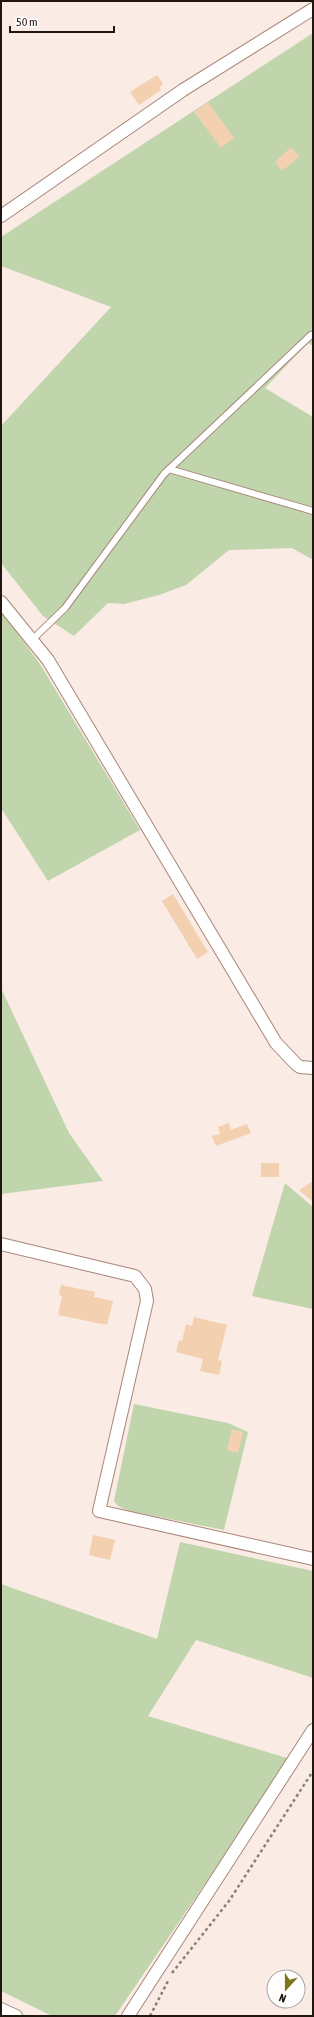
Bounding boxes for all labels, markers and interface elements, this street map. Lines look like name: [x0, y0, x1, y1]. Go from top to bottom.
scale bar: [10, 8, 114, 34]
text: 50 m: [16, 15, 38, 29]
north arrow: [266, 1969, 306, 2009]
text: N: [277, 1992, 288, 2005]

